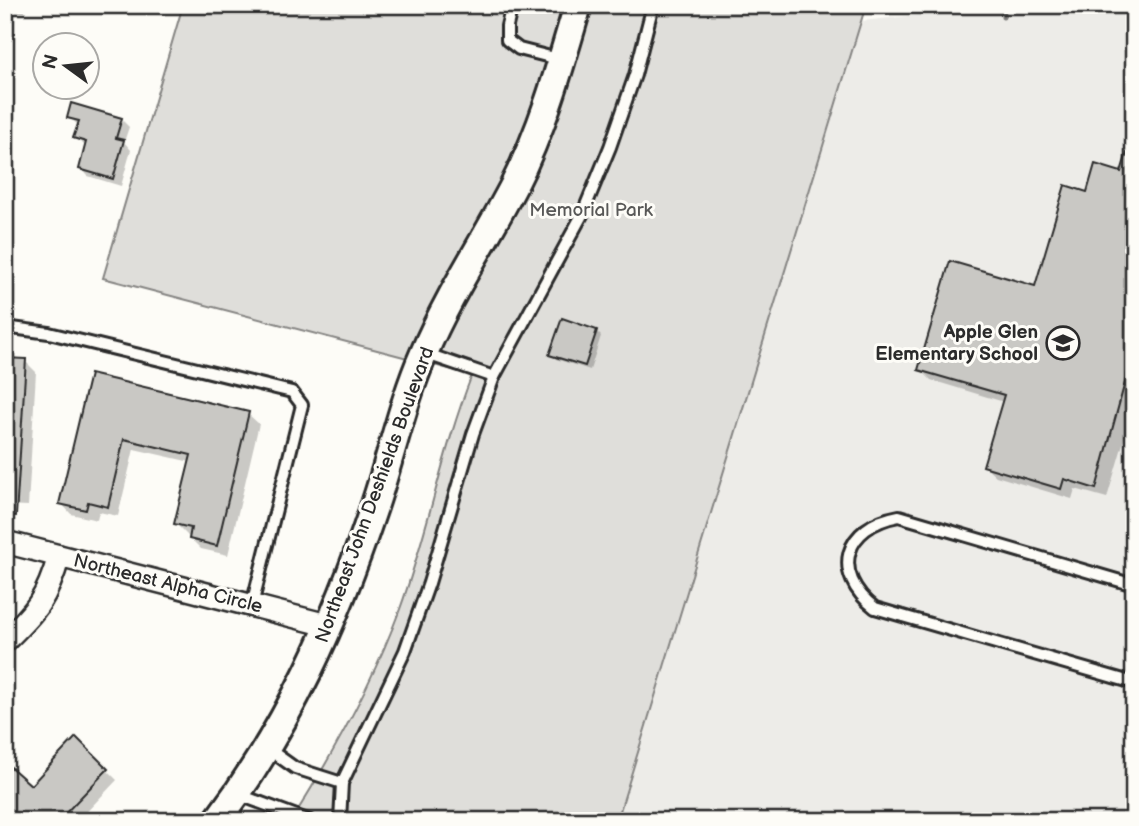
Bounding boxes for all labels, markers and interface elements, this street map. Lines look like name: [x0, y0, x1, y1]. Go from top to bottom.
north arrow: [32, 32, 102, 102]
text: N: [38, 52, 64, 72]
park label: Memorial Park: [529, 199, 654, 222]
place label: Apple Glen Elementary School: [875, 321, 1038, 366]
school or university icon: Apple Glen Elementary School: [1044, 324, 1082, 362]
street label: Northeast John Deshields Boulevard: [311, 344, 439, 646]
street label: Northeast Alpha Circle: [71, 549, 265, 619]

